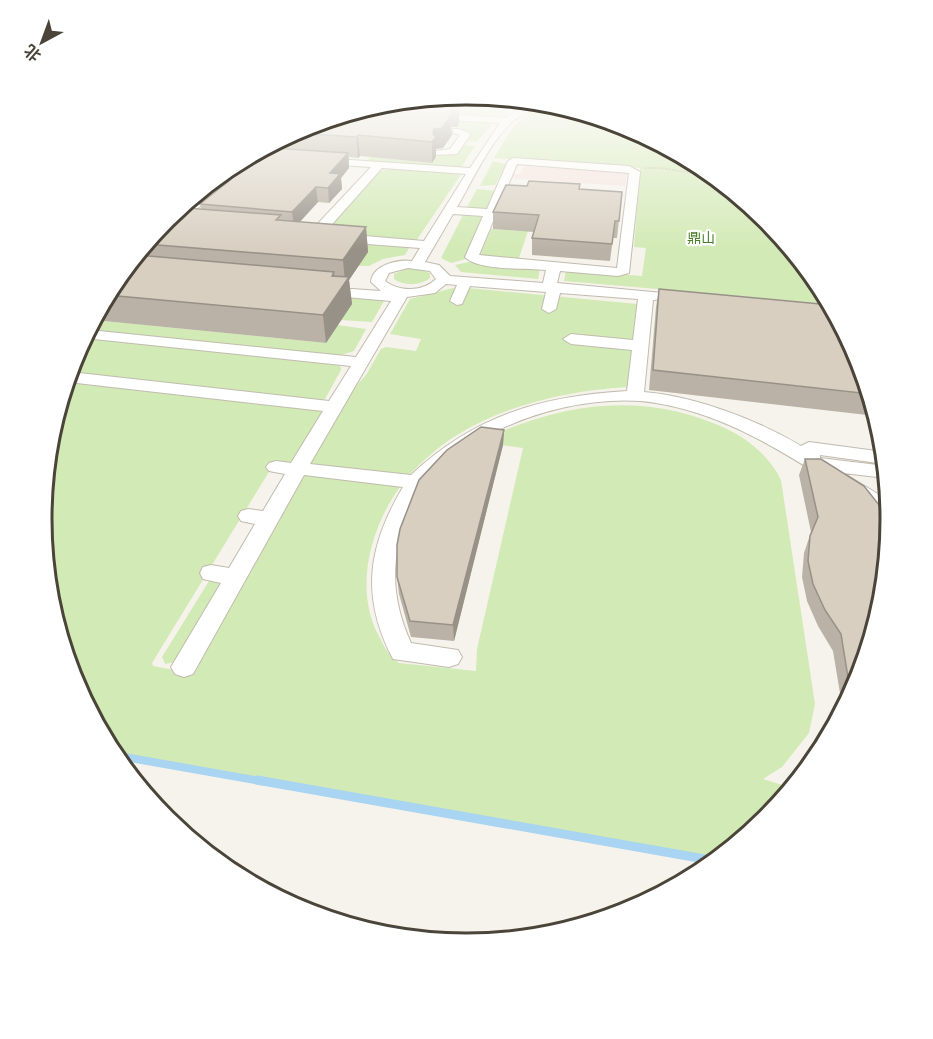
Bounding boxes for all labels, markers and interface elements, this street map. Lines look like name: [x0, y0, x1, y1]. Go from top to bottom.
north arrow: [12, 12, 72, 72]
text: 北: [20, 41, 45, 65]
park label: 鼎山: [687, 230, 715, 247]

